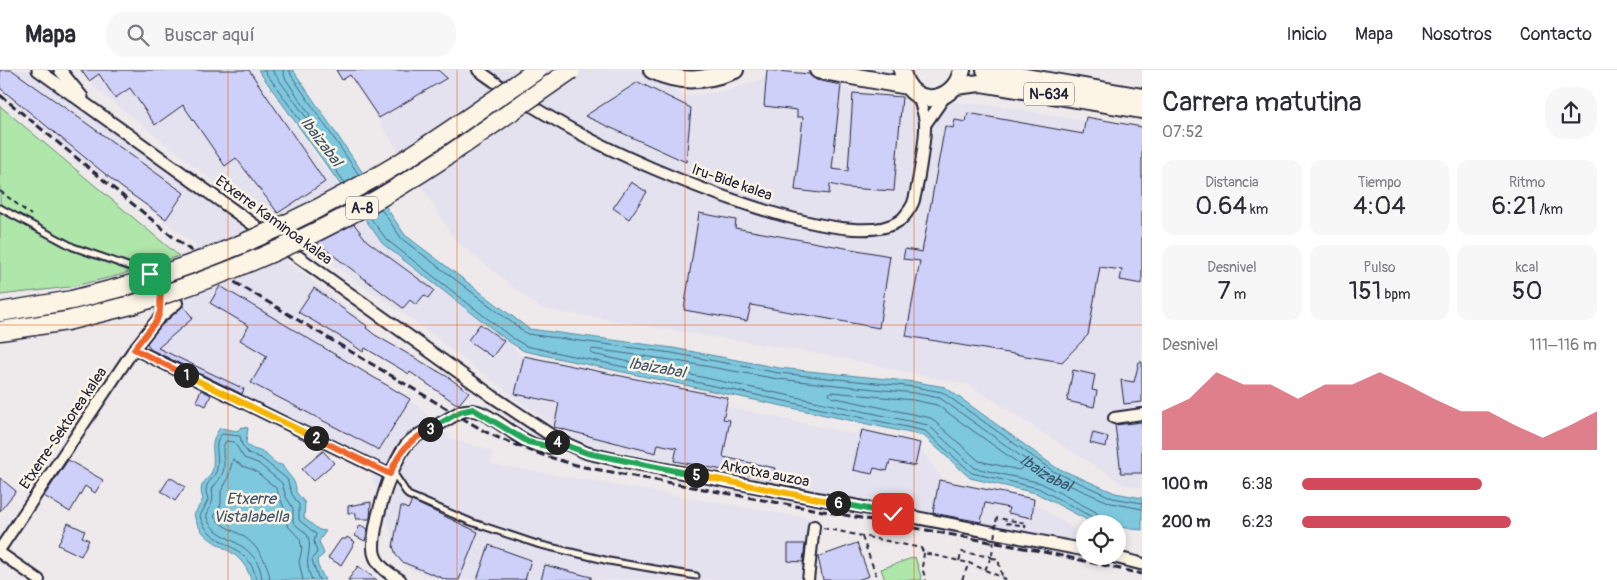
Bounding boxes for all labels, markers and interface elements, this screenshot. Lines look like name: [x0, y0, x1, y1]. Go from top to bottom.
search box: [106, 12, 456, 57]
text: Mapa: [25, 20, 76, 49]
icon: search: [124, 21, 152, 49]
text: Buscar aquí: [164, 23, 255, 47]
text: Inicio: [1286, 23, 1327, 46]
text: Mapa: [1355, 23, 1393, 46]
text: Nosotros: [1421, 23, 1492, 46]
text: Contacto: [1520, 23, 1592, 46]
road number: N-634: [1024, 82, 1074, 106]
text: Carrera matutina: [1162, 85, 1362, 120]
button: share: [1545, 87, 1597, 139]
water label: Ibaizabal: [296, 113, 348, 172]
text: 07:52: [1162, 122, 1203, 142]
street label: Iru-Bide kalea: [689, 160, 775, 205]
street label: Etxerre Kaminoa kalea: [212, 172, 336, 269]
text: Distancia: [1205, 174, 1258, 191]
text: Tiempo: [1358, 174, 1401, 191]
text: Ritmo: [1509, 174, 1545, 191]
text: 0.64: [1195, 191, 1247, 222]
text: 4:04: [1353, 191, 1406, 222]
text: 6:21: [1492, 191, 1536, 222]
road number: A-8: [346, 196, 378, 220]
text: km: [1247, 201, 1268, 218]
text: /km: [1536, 201, 1563, 218]
pin: [129, 253, 171, 295]
text: Desnivel: [1207, 259, 1256, 276]
text: Pulso: [1364, 259, 1395, 276]
text: kcal: [1516, 259, 1539, 276]
icon: arrive: [136, 260, 164, 288]
text: 7: [1217, 276, 1231, 307]
text: 151: [1348, 276, 1382, 307]
text: 50: [1512, 276, 1542, 307]
text: m: [1231, 286, 1246, 303]
text: bpm: [1382, 286, 1411, 303]
text: Desnivel: [1162, 335, 1218, 355]
text: 111–116 m: [1529, 335, 1597, 355]
water label: Ibaizabal: [627, 353, 689, 383]
pin: 1: [174, 362, 198, 388]
street label: Etxerre-Sektorea kalea: [15, 364, 111, 493]
text: 1: [184, 367, 189, 384]
pin: 3: [418, 416, 442, 442]
text: 3: [427, 421, 434, 438]
pin: 2: [304, 426, 328, 450]
text: 2: [313, 430, 320, 447]
pin: 4: [544, 430, 570, 454]
text: 4: [553, 434, 562, 451]
water label: Ibaizabal: [1016, 450, 1077, 497]
street label: Arkotxa auzoa: [719, 456, 811, 491]
pin: 5: [684, 462, 708, 488]
text: 5: [693, 467, 700, 484]
text: 100 m: [1162, 474, 1208, 494]
text: 6:38: [1242, 474, 1273, 494]
water label: Etxerre Vistalabella: [213, 489, 290, 527]
pin: 6: [826, 490, 850, 516]
pin: [872, 493, 914, 535]
text: 6: [834, 495, 843, 512]
icon: check: [879, 500, 907, 528]
text: 200 m: [1162, 512, 1210, 532]
text: 6:23: [1242, 512, 1273, 532]
map controls: [1076, 515, 1126, 565]
button: locate: [1076, 515, 1126, 565]

